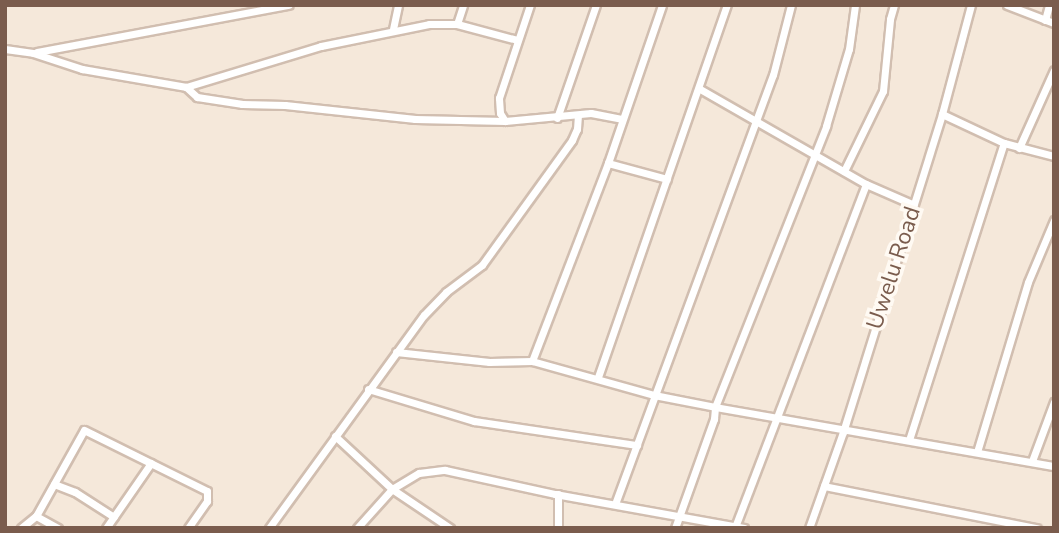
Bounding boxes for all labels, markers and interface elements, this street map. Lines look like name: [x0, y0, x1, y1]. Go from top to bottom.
street label: Uwelu Road: [861, 203, 927, 333]

